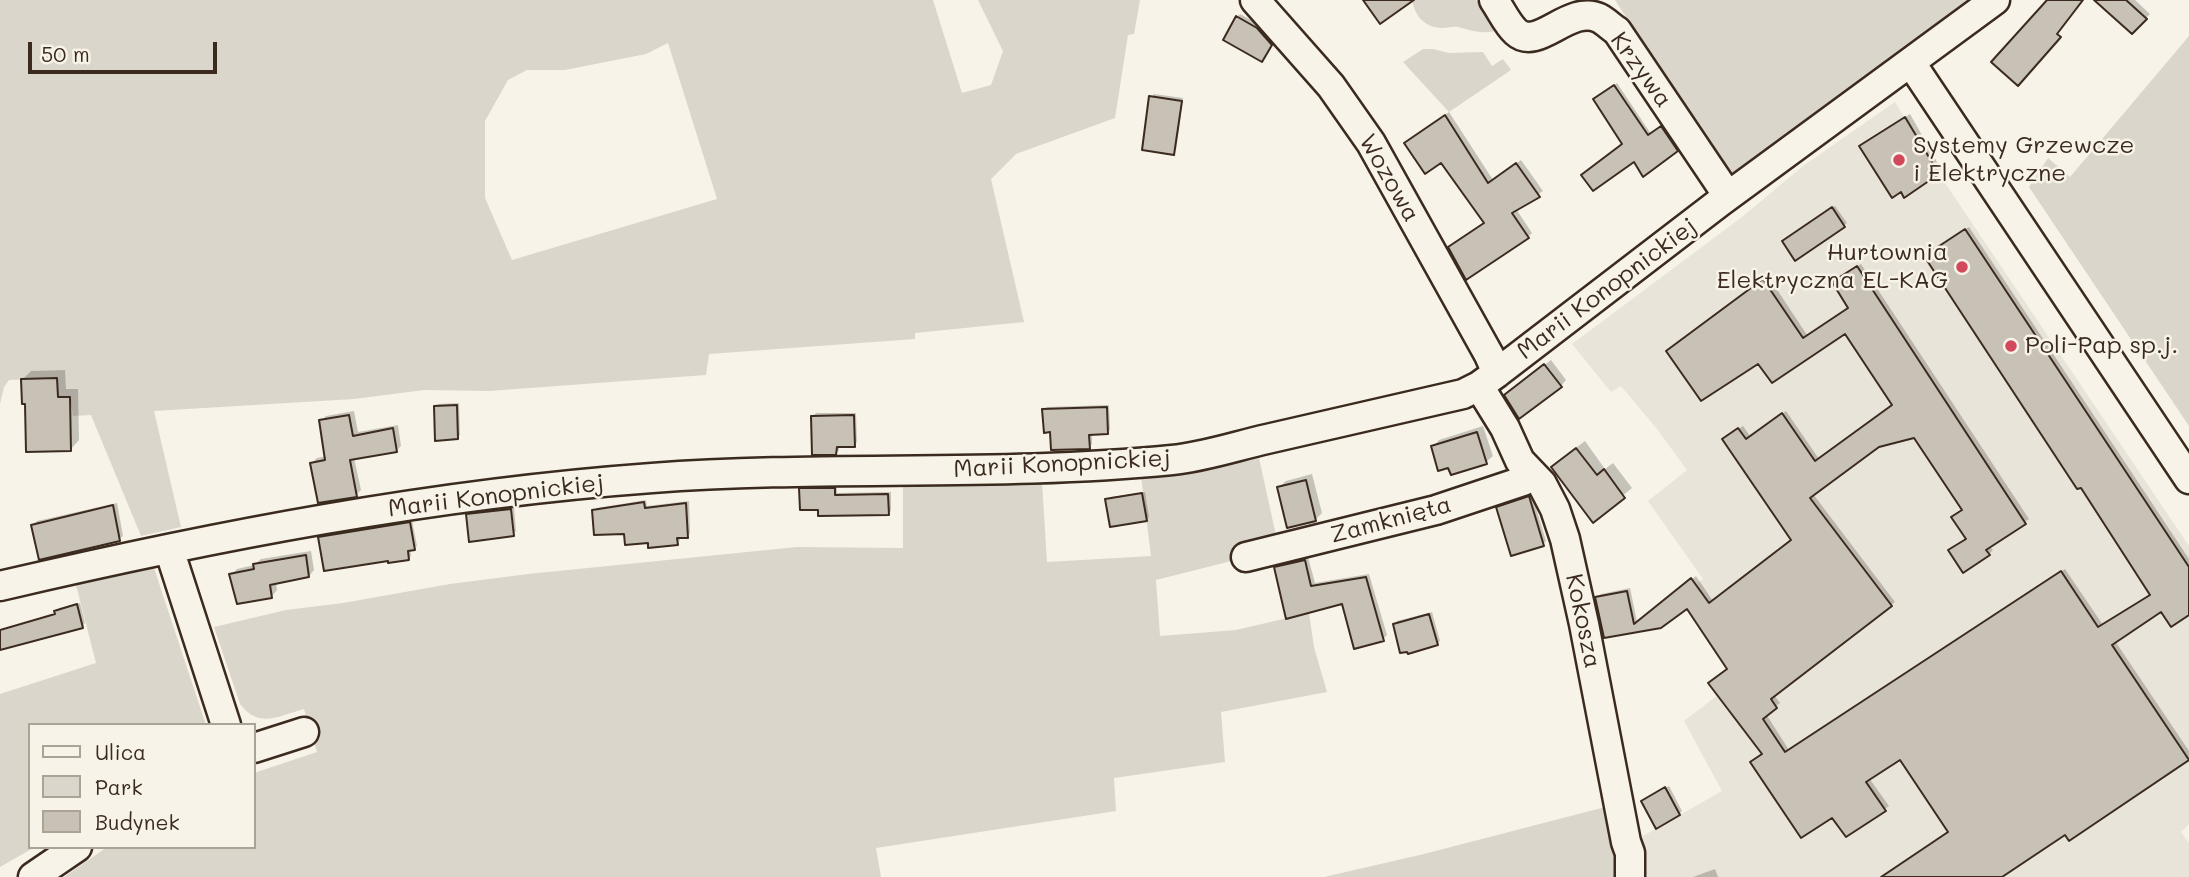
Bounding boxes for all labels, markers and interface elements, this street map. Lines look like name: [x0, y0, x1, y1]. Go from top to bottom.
street label: Krzywa: [1604, 27, 1678, 113]
scale bar: [32, 28, 220, 72]
text: 50 m: [41, 40, 90, 67]
street label: Wozowa: [1352, 129, 1426, 227]
place label: Systemy Grzewcze i Elektryczne: [1913, 132, 2134, 188]
marker: Systemy Grzewcze i Elektryczne: [1891, 152, 1907, 168]
street label: Marii Konopnickiej: [1512, 212, 1702, 366]
place label: Hurtownia Elektryczna EL-KAG: [1717, 239, 1948, 295]
marker: Hurtownia Elektryczna EL-KAG: [1954, 259, 1970, 275]
place label: Poli-Pap sp.j.: [2025, 332, 2178, 360]
marker: Poli-Pap sp.j.: [2003, 338, 2019, 354]
street label: Marii Konopnickiej: [953, 444, 1171, 484]
street label: Marii Konopnickiej: [386, 468, 606, 524]
street label: Zamknięta: [1327, 490, 1455, 550]
street label: Kokosza: [1559, 571, 1607, 671]
legend: [28, 723, 256, 849]
text: Ulica: [95, 738, 146, 765]
text: Park: [95, 773, 143, 800]
text: Budynek: [95, 808, 180, 835]

